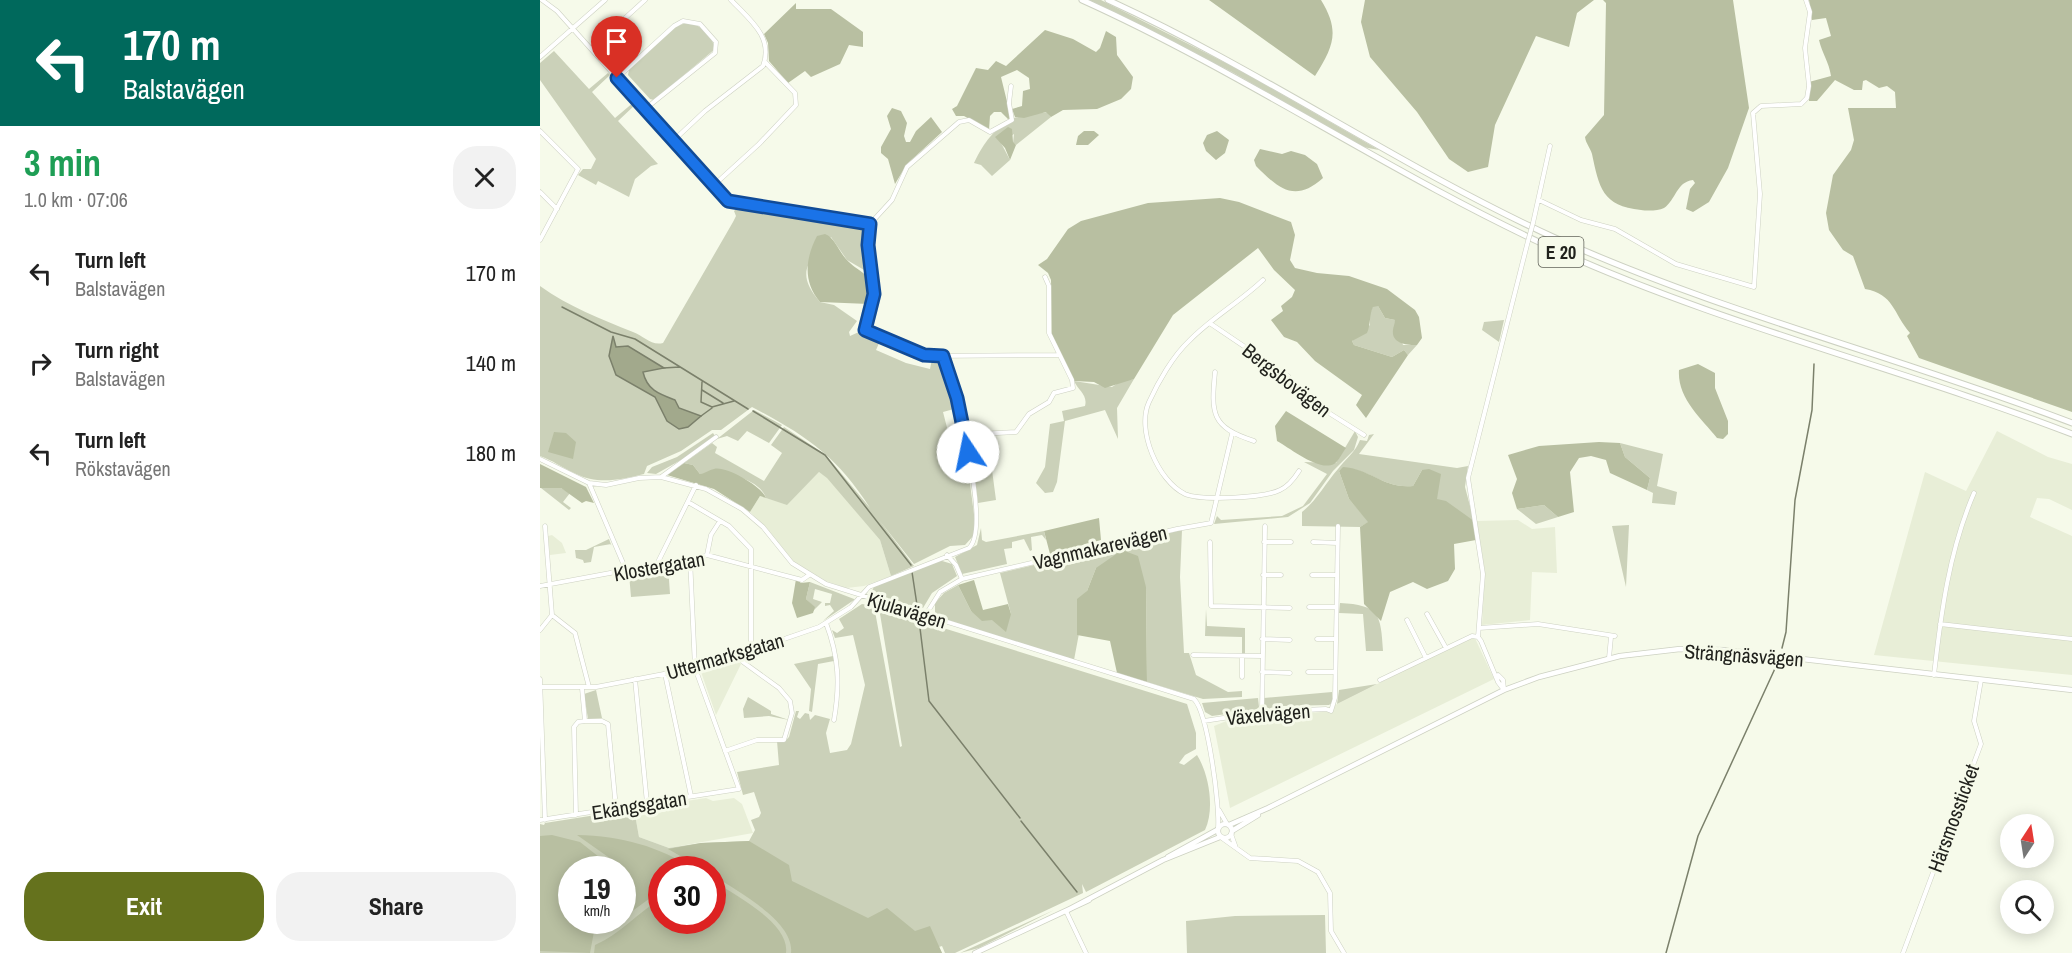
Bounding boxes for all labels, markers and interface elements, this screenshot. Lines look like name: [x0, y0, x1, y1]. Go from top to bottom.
pin: [591, 16, 642, 78]
text: 170 m: [123, 17, 221, 73]
icon: left: [24, 24, 102, 102]
icon: arrive: [600, 25, 633, 58]
text: Balstavägen: [123, 71, 245, 107]
text: 3 min: [24, 139, 101, 187]
button: close: [453, 146, 516, 209]
text: 1.0 km · 07:06: [24, 186, 128, 213]
road number: E 20: [1538, 237, 1584, 267]
text: Turn left: [75, 245, 146, 275]
icon: left: [24, 257, 57, 290]
text: 170 m: [466, 258, 516, 288]
text: Balstavägen: [75, 275, 165, 302]
text: Turn right: [75, 335, 159, 365]
street label: Bergsbovägen: [1237, 337, 1337, 423]
icon: right: [24, 347, 57, 380]
text: 140 m: [466, 348, 516, 378]
text: Balstavägen: [75, 365, 165, 392]
position arrow: [936, 420, 1000, 484]
text: Turn left: [75, 425, 146, 455]
icon: left: [24, 437, 57, 470]
text: 180 m: [466, 438, 516, 468]
text: Rökstavägen: [75, 455, 171, 482]
street label: Vagnmakarevägen: [1030, 518, 1170, 576]
street label: Klostergatan: [611, 545, 707, 587]
street label: Kjulavägen: [864, 585, 950, 635]
street label: Uttermarksgatan: [663, 626, 787, 686]
street label: Strängnäsvägen: [1683, 637, 1805, 673]
street label: Växelvägen: [1225, 697, 1311, 731]
street label: Härsmossticket: [1921, 760, 1985, 876]
street label: Ekängsgatan: [590, 784, 688, 826]
north arrow: [2000, 814, 2054, 868]
map controls: [2000, 814, 2054, 934]
speed limit sign: 30: [648, 856, 726, 934]
text: 19: [583, 868, 611, 908]
button: Exit: [24, 872, 264, 941]
button: Share: [276, 872, 516, 941]
button: search: [2000, 880, 2054, 934]
text: km/h: [584, 900, 610, 921]

